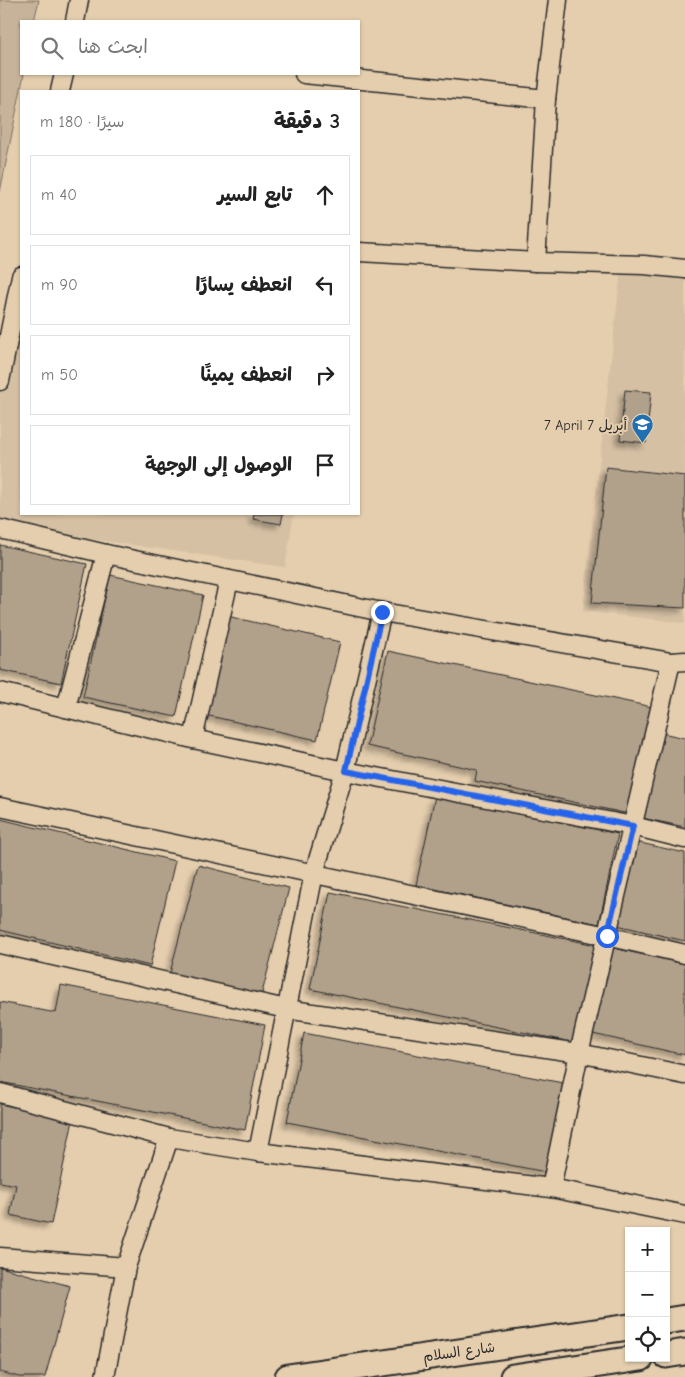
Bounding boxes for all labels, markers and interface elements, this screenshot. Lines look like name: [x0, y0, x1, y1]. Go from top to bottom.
search box: [20, 20, 360, 75]
icon: search: [38, 34, 66, 62]
text: ابحث هنا: [78, 36, 148, 58]
text: 3 دقيقة: [274, 109, 340, 133]
text: سيرًا · 180 m: [40, 113, 124, 131]
icon: ahead: [311, 181, 339, 209]
text: تابع السير: [218, 184, 292, 206]
text: 40 m: [41, 186, 77, 204]
icon: left: [311, 271, 339, 299]
text: انعطف يسارًا: [195, 274, 292, 296]
text: 90 m: [41, 276, 78, 294]
icon: right: [311, 361, 339, 389]
text: انعطف يمينًا: [200, 364, 292, 386]
text: 50 m: [41, 366, 78, 384]
school or university icon: 7 April 7 أبريل: [631, 413, 655, 444]
place label: 7 April 7 أبريل: [544, 417, 628, 434]
icon: arrive: [311, 451, 339, 479]
text: الوصول إلى الوجهة: [145, 454, 292, 476]
route end: [371, 601, 394, 624]
route start: [596, 925, 619, 948]
map controls: [625, 1227, 670, 1362]
button: +: [625, 1227, 670, 1272]
button: −: [625, 1272, 670, 1317]
button: locate: [625, 1317, 670, 1362]
street label: شارع السلام: [422, 1339, 496, 1367]

